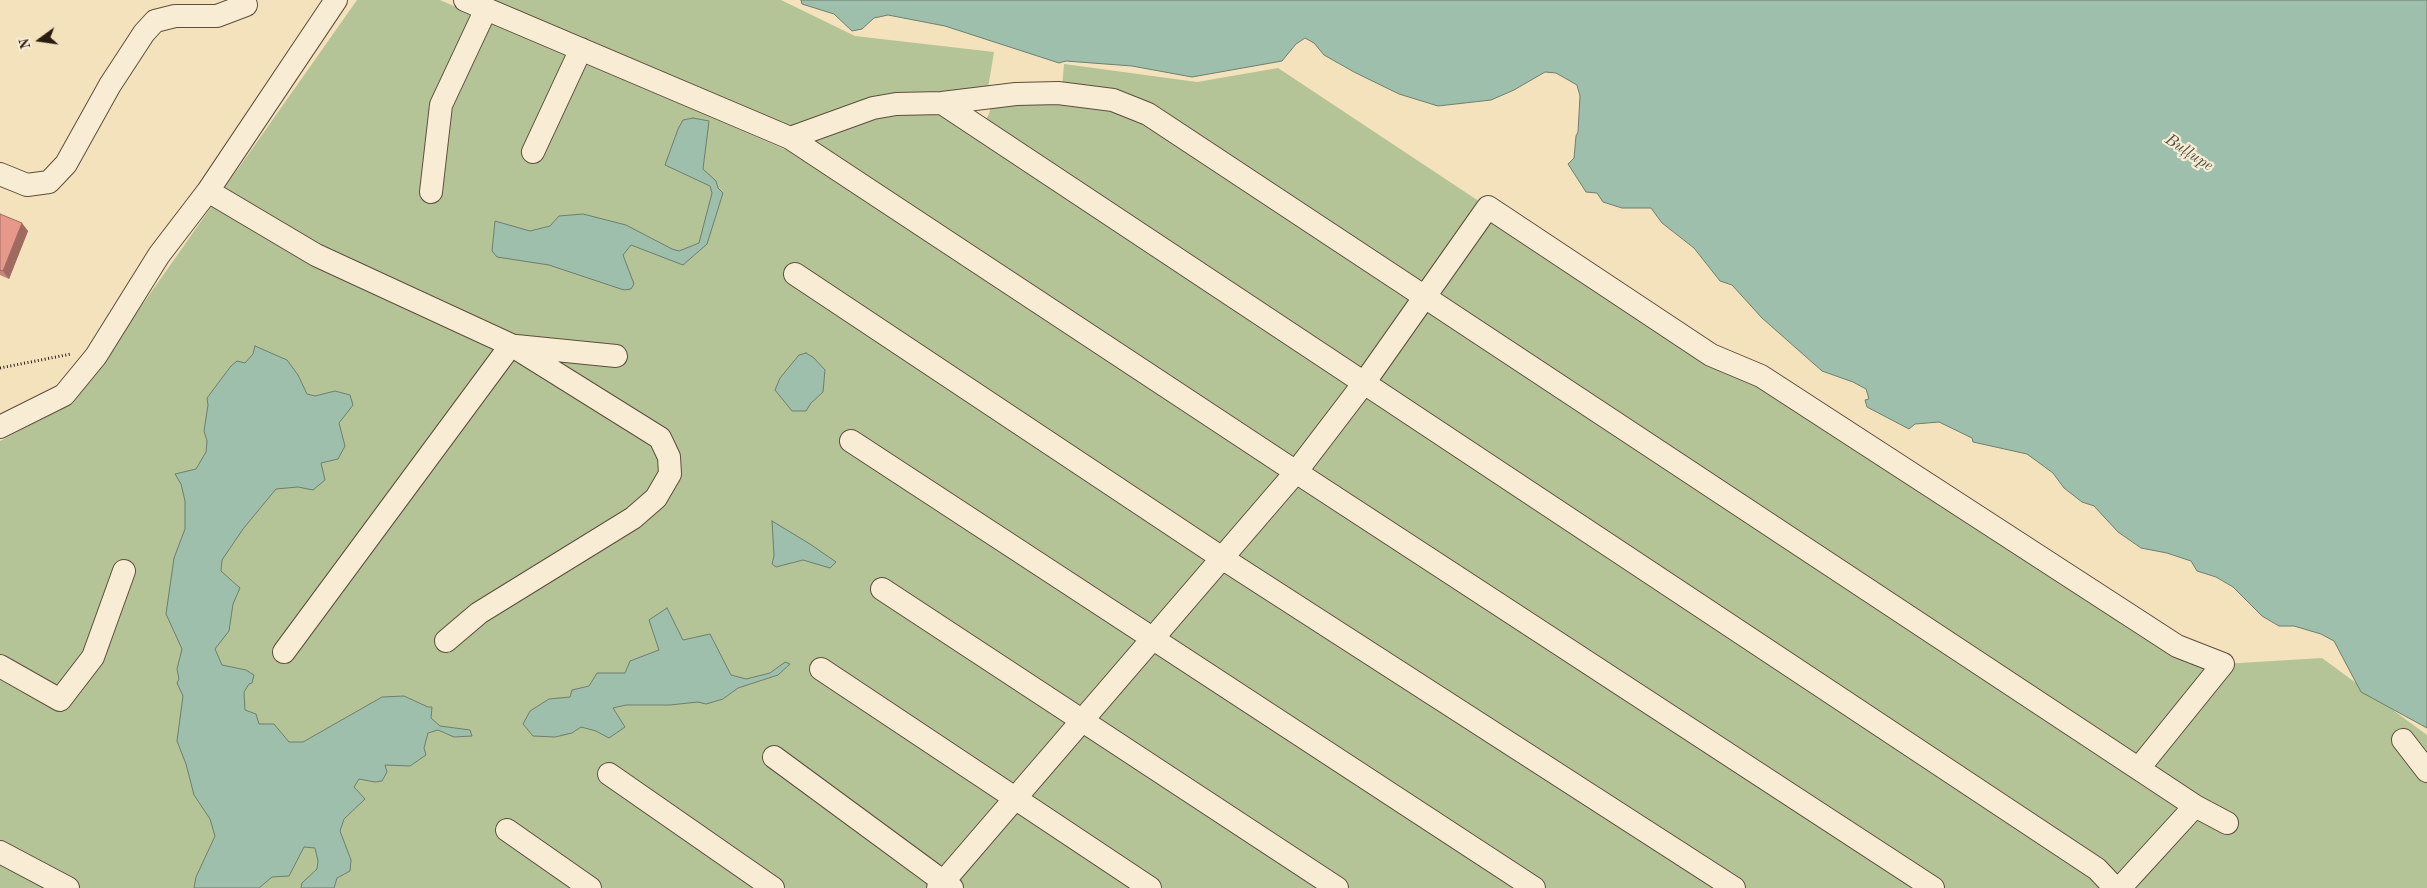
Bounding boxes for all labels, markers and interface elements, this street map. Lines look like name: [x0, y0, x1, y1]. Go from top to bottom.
north arrow: [15, 15, 65, 65]
text: N: [17, 37, 34, 51]
water label: Buļļupe: [2161, 130, 2217, 176]

